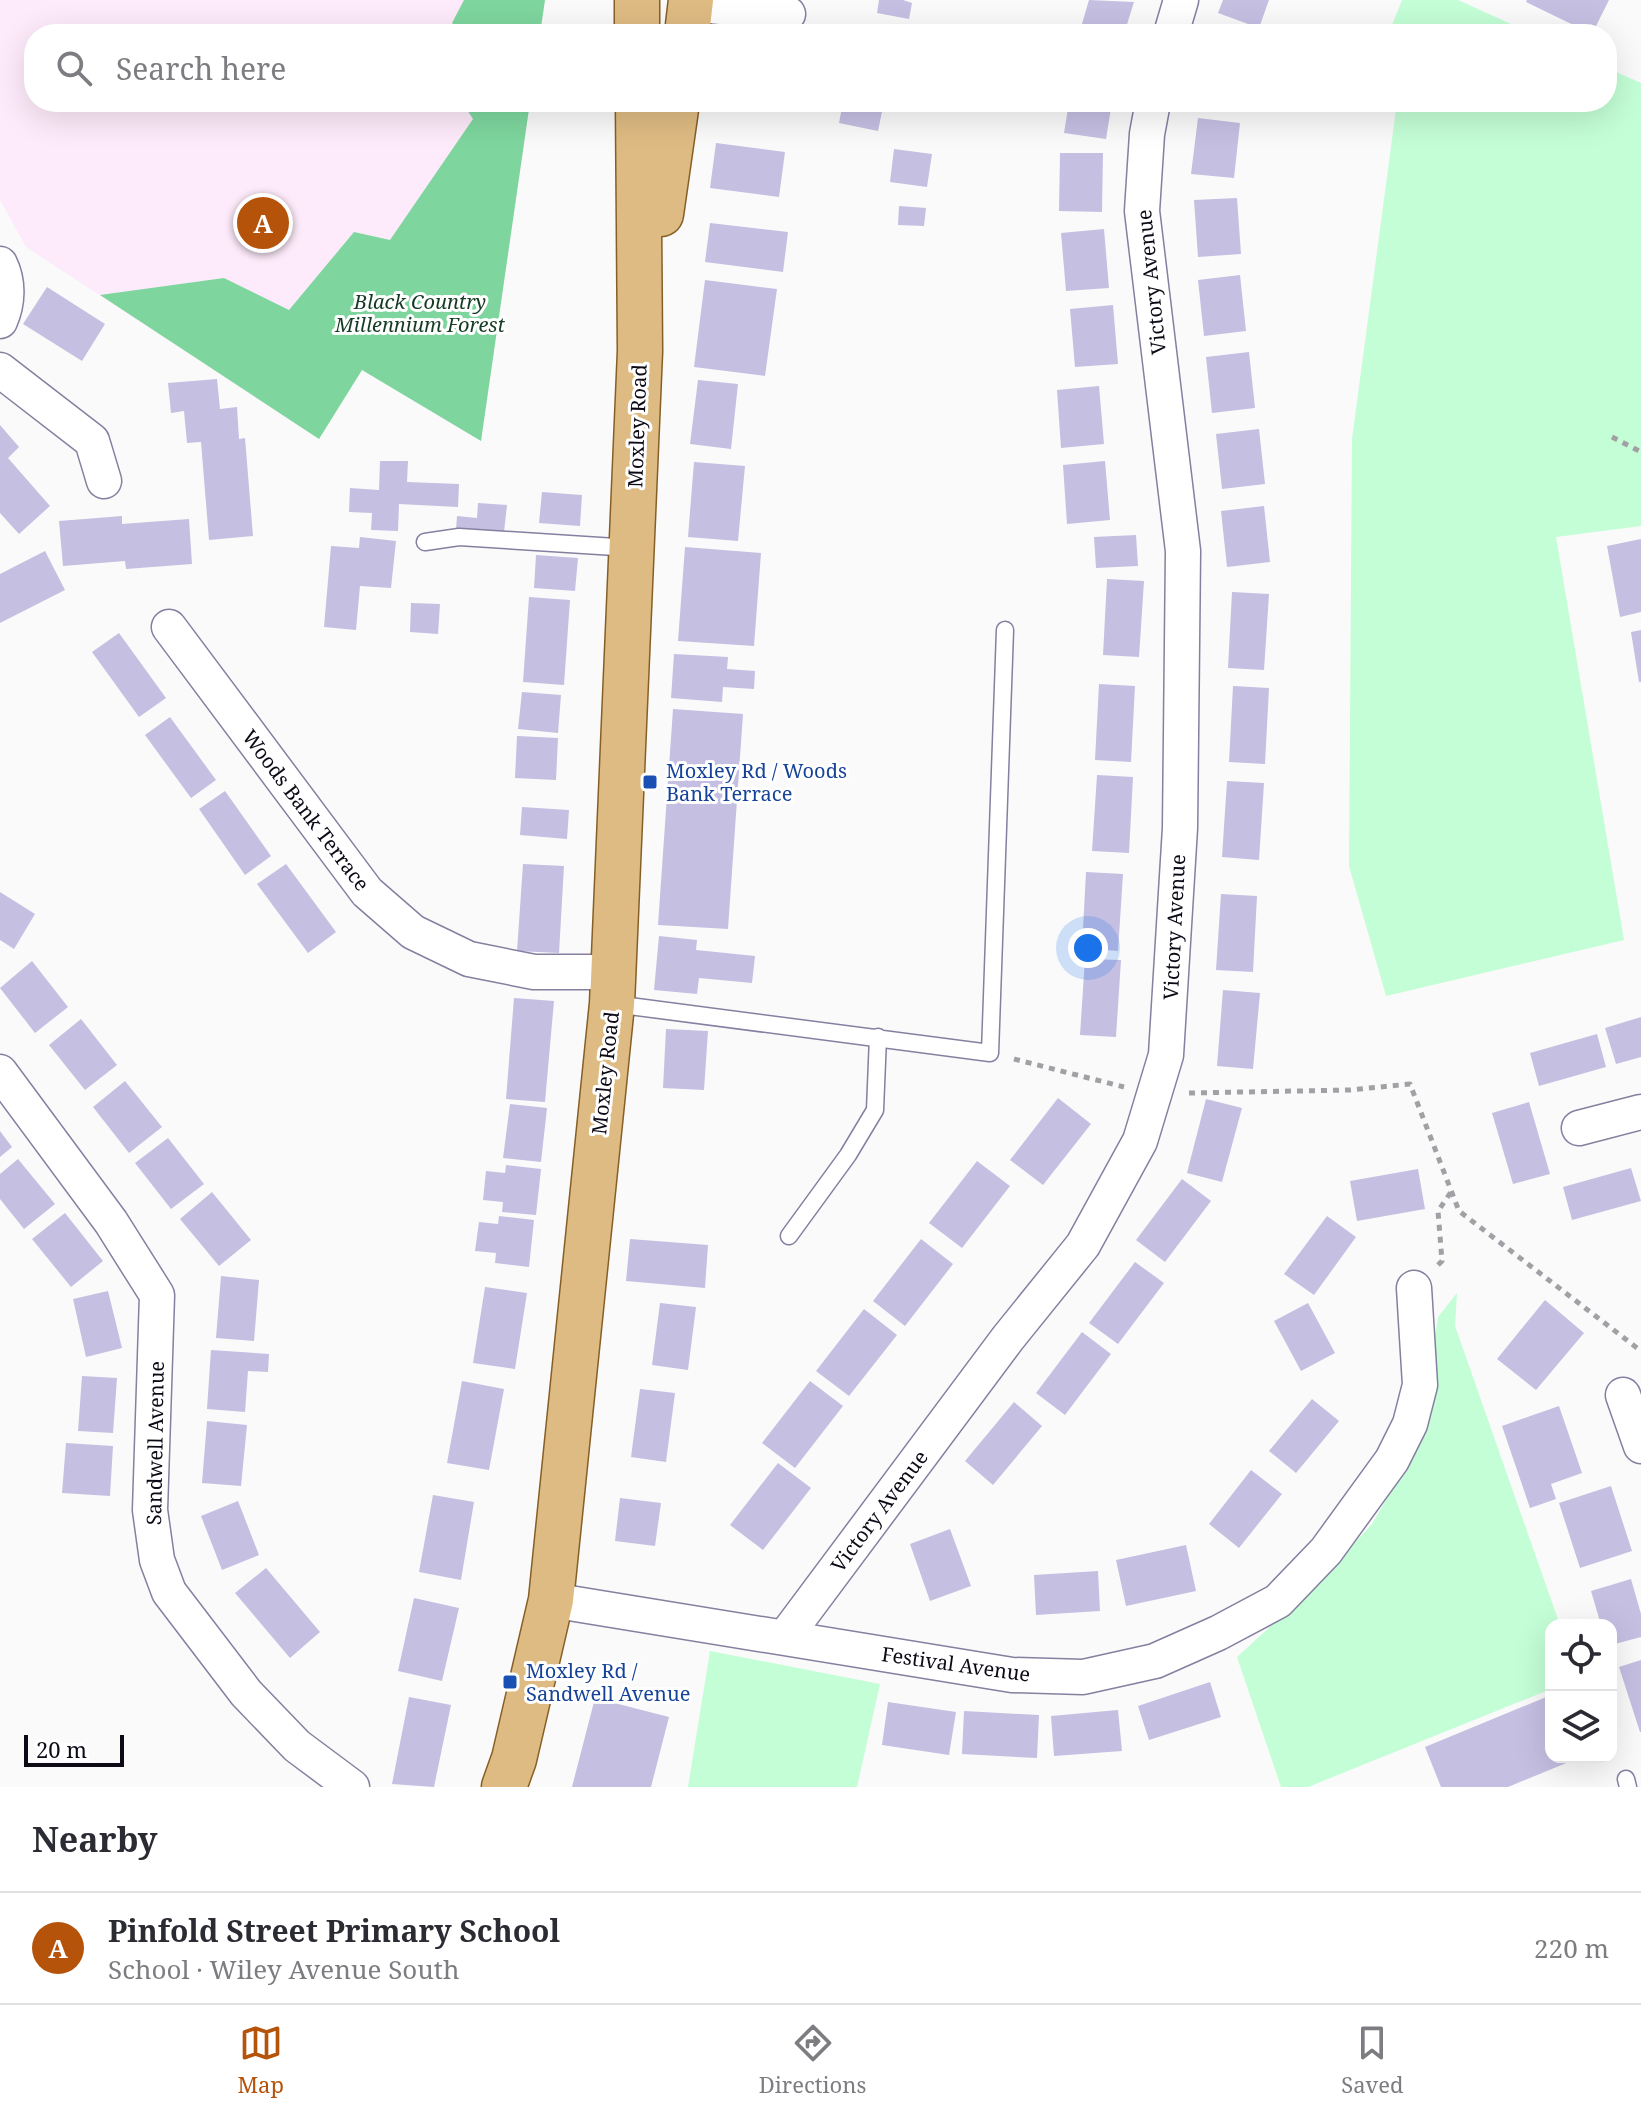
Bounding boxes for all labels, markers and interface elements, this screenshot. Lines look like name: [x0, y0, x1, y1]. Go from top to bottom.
search box: [24, 24, 1617, 112]
icon: search: [52, 46, 96, 90]
text: Search here: [116, 48, 286, 89]
pin: A: [237, 193, 289, 253]
street label: Victory Avenue: [1130, 208, 1172, 356]
park label: Black Country Millennium Forest: [334, 288, 506, 338]
street label: Moxley Road: [621, 364, 653, 488]
street label: Woods Bank Terrace: [236, 724, 376, 896]
place label: Moxley Rd / Woods Bank Terrace: [666, 757, 847, 807]
marker: Moxley Rd / Woods Bank Terrace: [641, 773, 659, 791]
street label: Victory Avenue: [1157, 854, 1191, 1000]
your location: [1068, 928, 1108, 968]
street label: Moxley Road: [585, 1010, 625, 1136]
street label: Sandwell Avenue: [140, 1361, 170, 1525]
street label: Victory Avenue: [824, 1445, 934, 1577]
map controls: [1545, 1619, 1617, 1763]
button: locate: [1545, 1619, 1617, 1691]
street label: Festival Avenue: [880, 1640, 1032, 1688]
place label: Moxley Rd / Sandwell Avenue: [526, 1657, 690, 1707]
marker: Moxley Rd / Sandwell Avenue: [501, 1673, 519, 1691]
button: layers: [1545, 1691, 1617, 1763]
scale bar: [24, 1731, 124, 1767]
text: 20 m: [36, 1734, 87, 1764]
text: Nearby: [32, 1816, 158, 1862]
text: Pinfold Street Primary School: [108, 1910, 560, 1951]
text: A: [48, 1930, 68, 1966]
text: 220 m: [1534, 1930, 1609, 1966]
text: School · Wiley Avenue South: [108, 1951, 460, 1987]
tab: Map: [237, 2021, 284, 2099]
tab: Directions: [759, 2021, 866, 2099]
tab: Saved: [1341, 2021, 1404, 2099]

